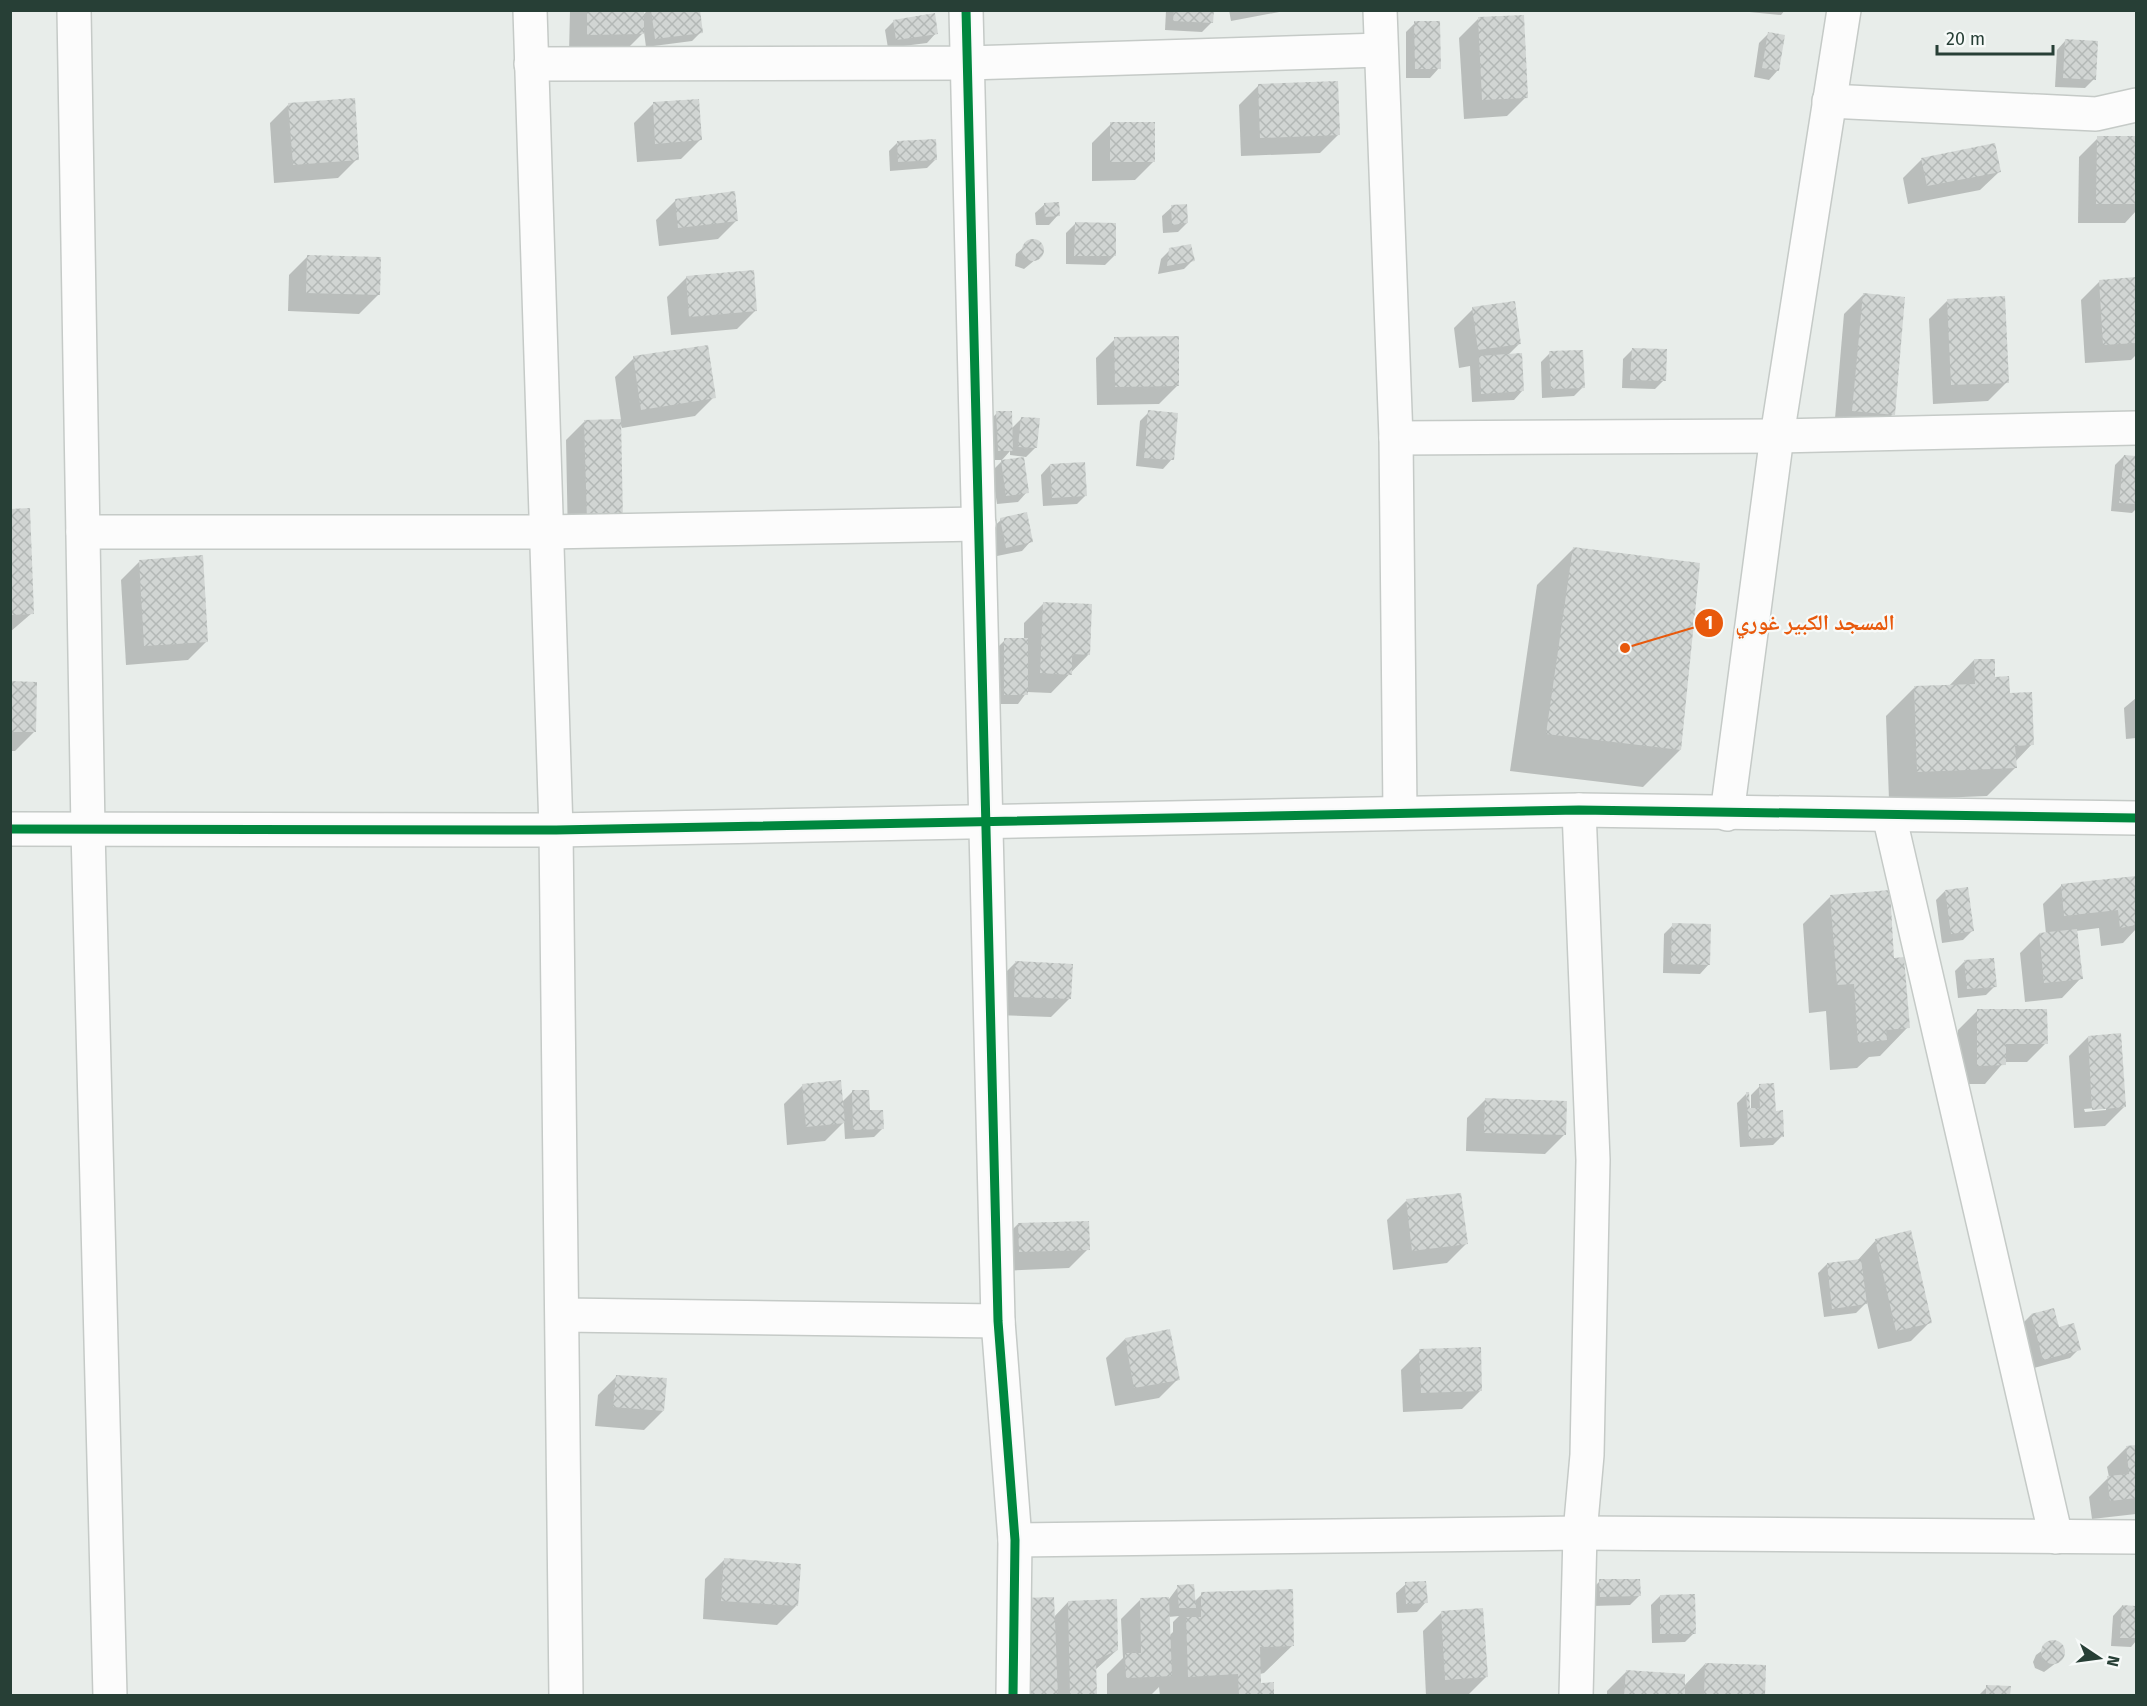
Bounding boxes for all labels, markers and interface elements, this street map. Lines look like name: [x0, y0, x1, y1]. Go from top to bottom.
scale bar: [1937, 18, 2052, 56]
text: 20 m: [1946, 28, 1985, 50]
callout: المسجد الكبير غوري: [1694, 603, 1907, 643]
text: المسجد الكبير غوري: [1735, 609, 1895, 639]
text: 1: [1705, 612, 1713, 634]
north arrow: [2069, 1628, 2129, 1688]
text: N: [2103, 1654, 2124, 1669]

